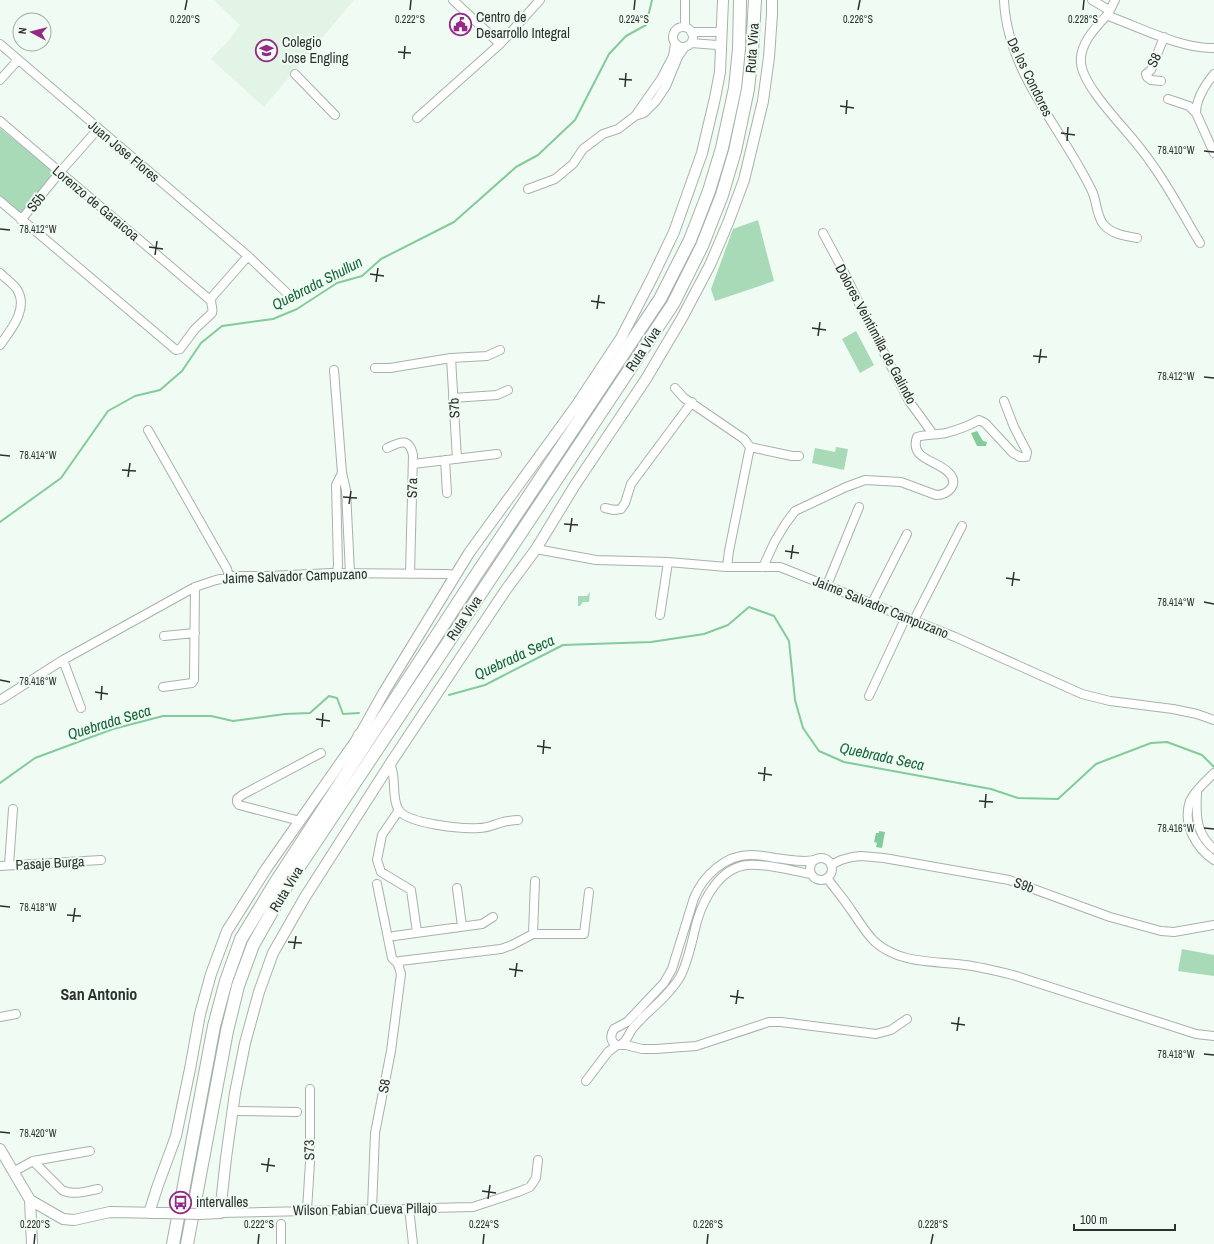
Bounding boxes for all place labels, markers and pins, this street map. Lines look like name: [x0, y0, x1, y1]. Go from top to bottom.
place label: Centro de Desarrollo Integral: [476, 8, 570, 42]
public building icon: Centro de Desarrollo Integral: [448, 12, 474, 38]
place label: Colegio Jose Engling: [282, 33, 349, 67]
school or university icon: Colegio Jose Engling: [253, 37, 279, 63]
bus stop icon: intervalles: [168, 1189, 194, 1215]
place label: intervalles: [196, 1193, 249, 1211]

